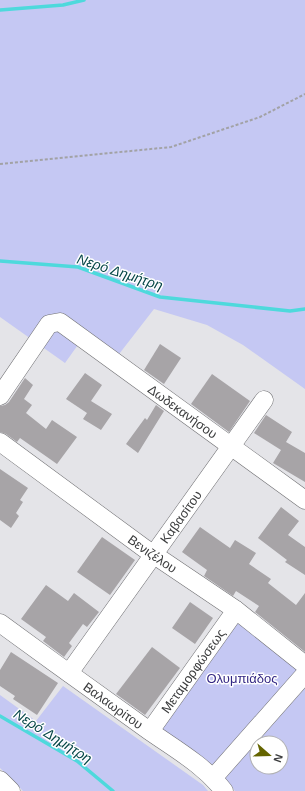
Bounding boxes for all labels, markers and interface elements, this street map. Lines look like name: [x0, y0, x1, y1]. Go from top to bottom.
water label: Νερό Δημήτρη: [75, 251, 165, 293]
street label: Δωδεκανήσου: [145, 381, 220, 442]
street label: Καβασίτου: [157, 488, 205, 546]
street label: Βενιζέλου: [125, 532, 180, 576]
street label: Μεταμορφώσεως: [158, 626, 228, 716]
park label: Ολυμπιάδος: [206, 671, 278, 686]
street label: Βαλαωρίτου: [80, 679, 146, 732]
water label: Νερό Δημήτρη: [11, 706, 95, 767]
north arrow: [249, 735, 289, 775]
text: N: [271, 753, 285, 764]

